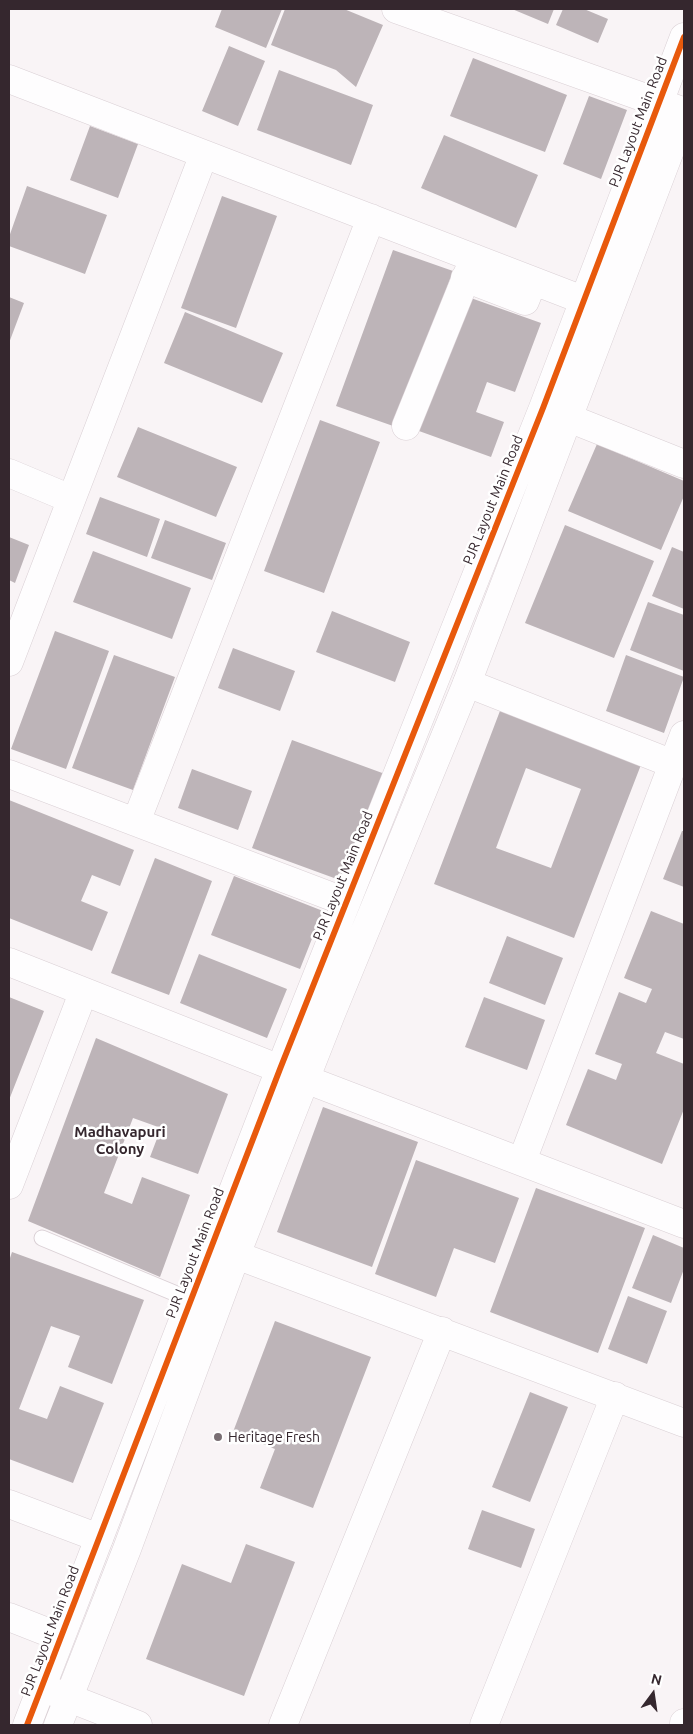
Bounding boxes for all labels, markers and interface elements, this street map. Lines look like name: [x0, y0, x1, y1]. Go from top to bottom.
street label: PJR Layout Main Road: [605, 54, 671, 190]
street label: PJR Layout Main Road: [459, 433, 527, 567]
street label: PJR Layout Main Road: [309, 809, 377, 943]
district label: Madhavapuri Colony: [74, 1123, 166, 1158]
street label: PJR Layout Main Road: [162, 1185, 228, 1321]
place label: Heritage Fresh: [228, 1429, 320, 1445]
marker: Heritage Fresh: [212, 1431, 224, 1443]
street label: PJR Layout Main Road: [17, 1563, 83, 1699]
north arrow: [628, 1669, 678, 1719]
text: N: [650, 1670, 664, 1688]

